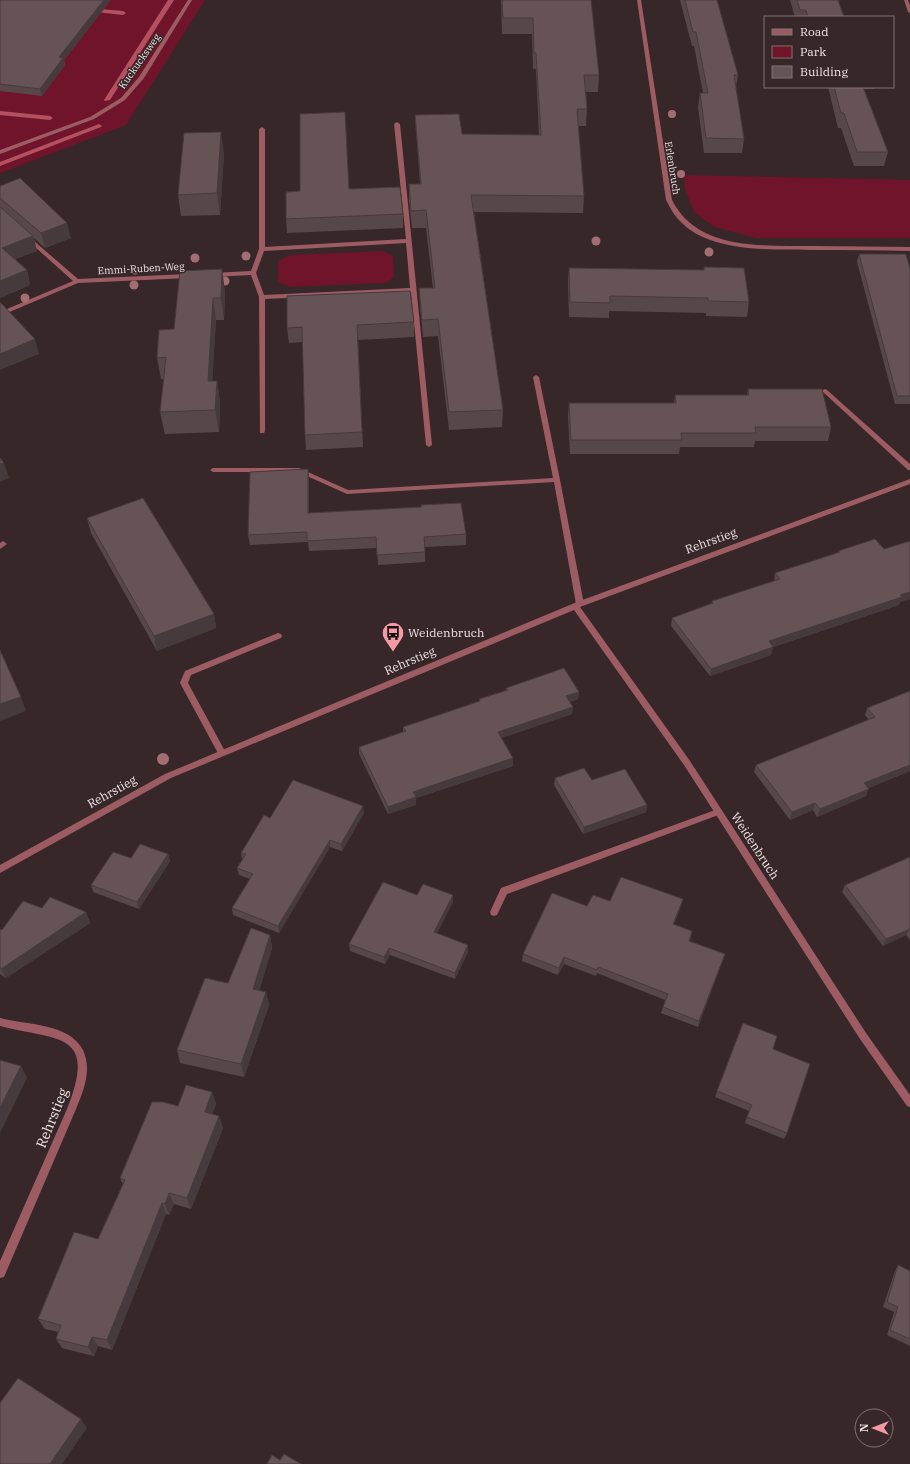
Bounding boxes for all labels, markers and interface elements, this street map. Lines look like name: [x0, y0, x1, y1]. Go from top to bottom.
legend: [764, 16, 894, 88]
text: Road: [800, 24, 829, 39]
street label: Kuckucksweg: [116, 31, 164, 91]
text: Park: [800, 44, 826, 59]
text: Building: [800, 64, 848, 79]
street label: Erlenbruch: [662, 140, 683, 196]
street label: Emmi-Ruben-Weg: [97, 260, 185, 277]
street label: Rehrstieg: [683, 524, 739, 557]
bus stop icon: Weidenbruch: [380, 620, 406, 653]
place label: Weidenbruch: [408, 625, 485, 640]
street label: Rehrstieg: [382, 643, 438, 678]
street label: Rehrstieg: [85, 772, 139, 811]
street label: Weidenbruch: [728, 810, 783, 882]
street label: Rehrstieg: [32, 1085, 72, 1151]
north arrow: [854, 1408, 894, 1448]
text: N: [857, 1423, 871, 1432]

